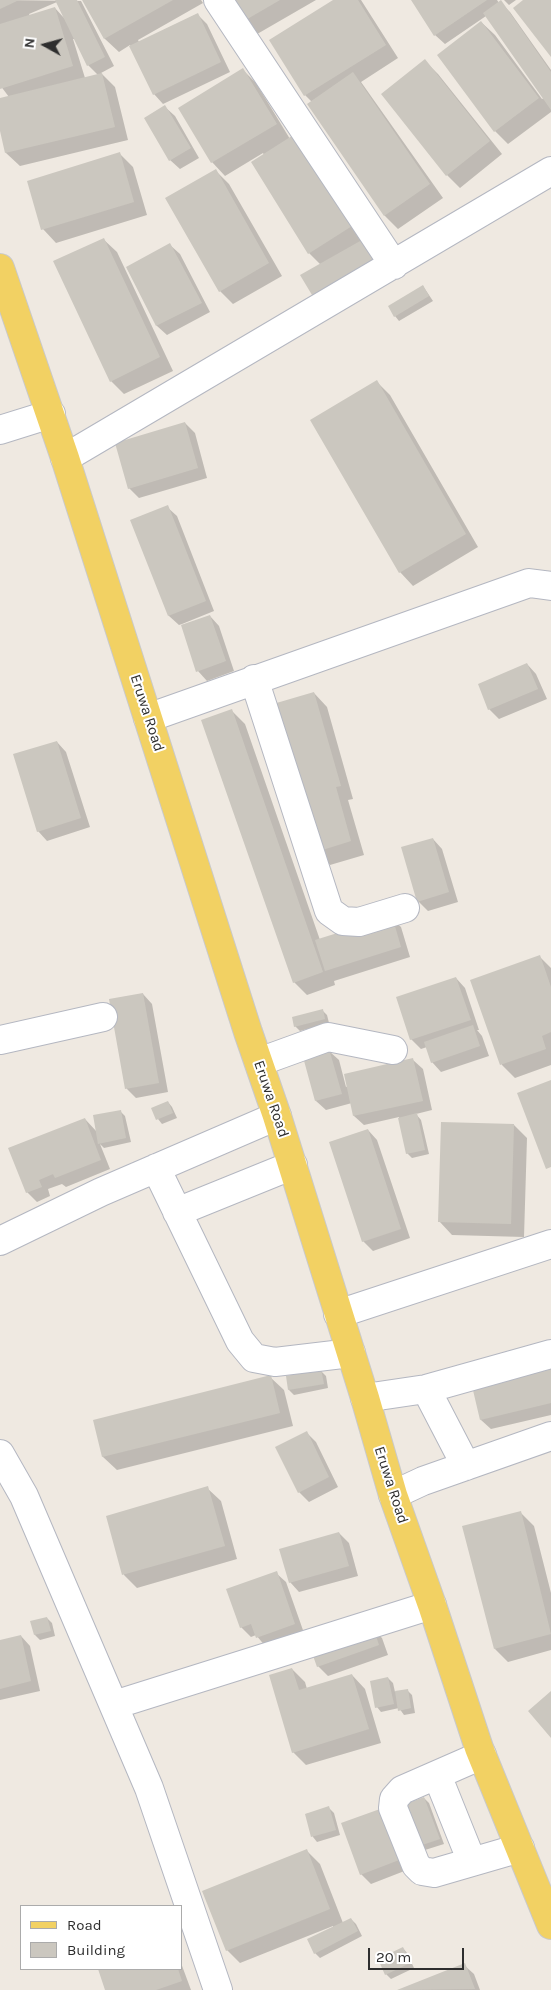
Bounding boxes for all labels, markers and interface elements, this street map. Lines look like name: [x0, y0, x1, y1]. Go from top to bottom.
north arrow: [20, 20, 70, 70]
text: N: [21, 37, 39, 49]
street label: Eruwa Road: [126, 672, 168, 754]
street label: Eruwa Road: [249, 1058, 293, 1140]
street label: Eruwa Road: [370, 1444, 412, 1526]
legend: [20, 1905, 182, 1970]
text: Road: [67, 1916, 102, 1934]
scale bar: [371, 1938, 467, 1970]
text: Building: [67, 1941, 125, 1959]
text: 20 m: [376, 1948, 411, 1966]

